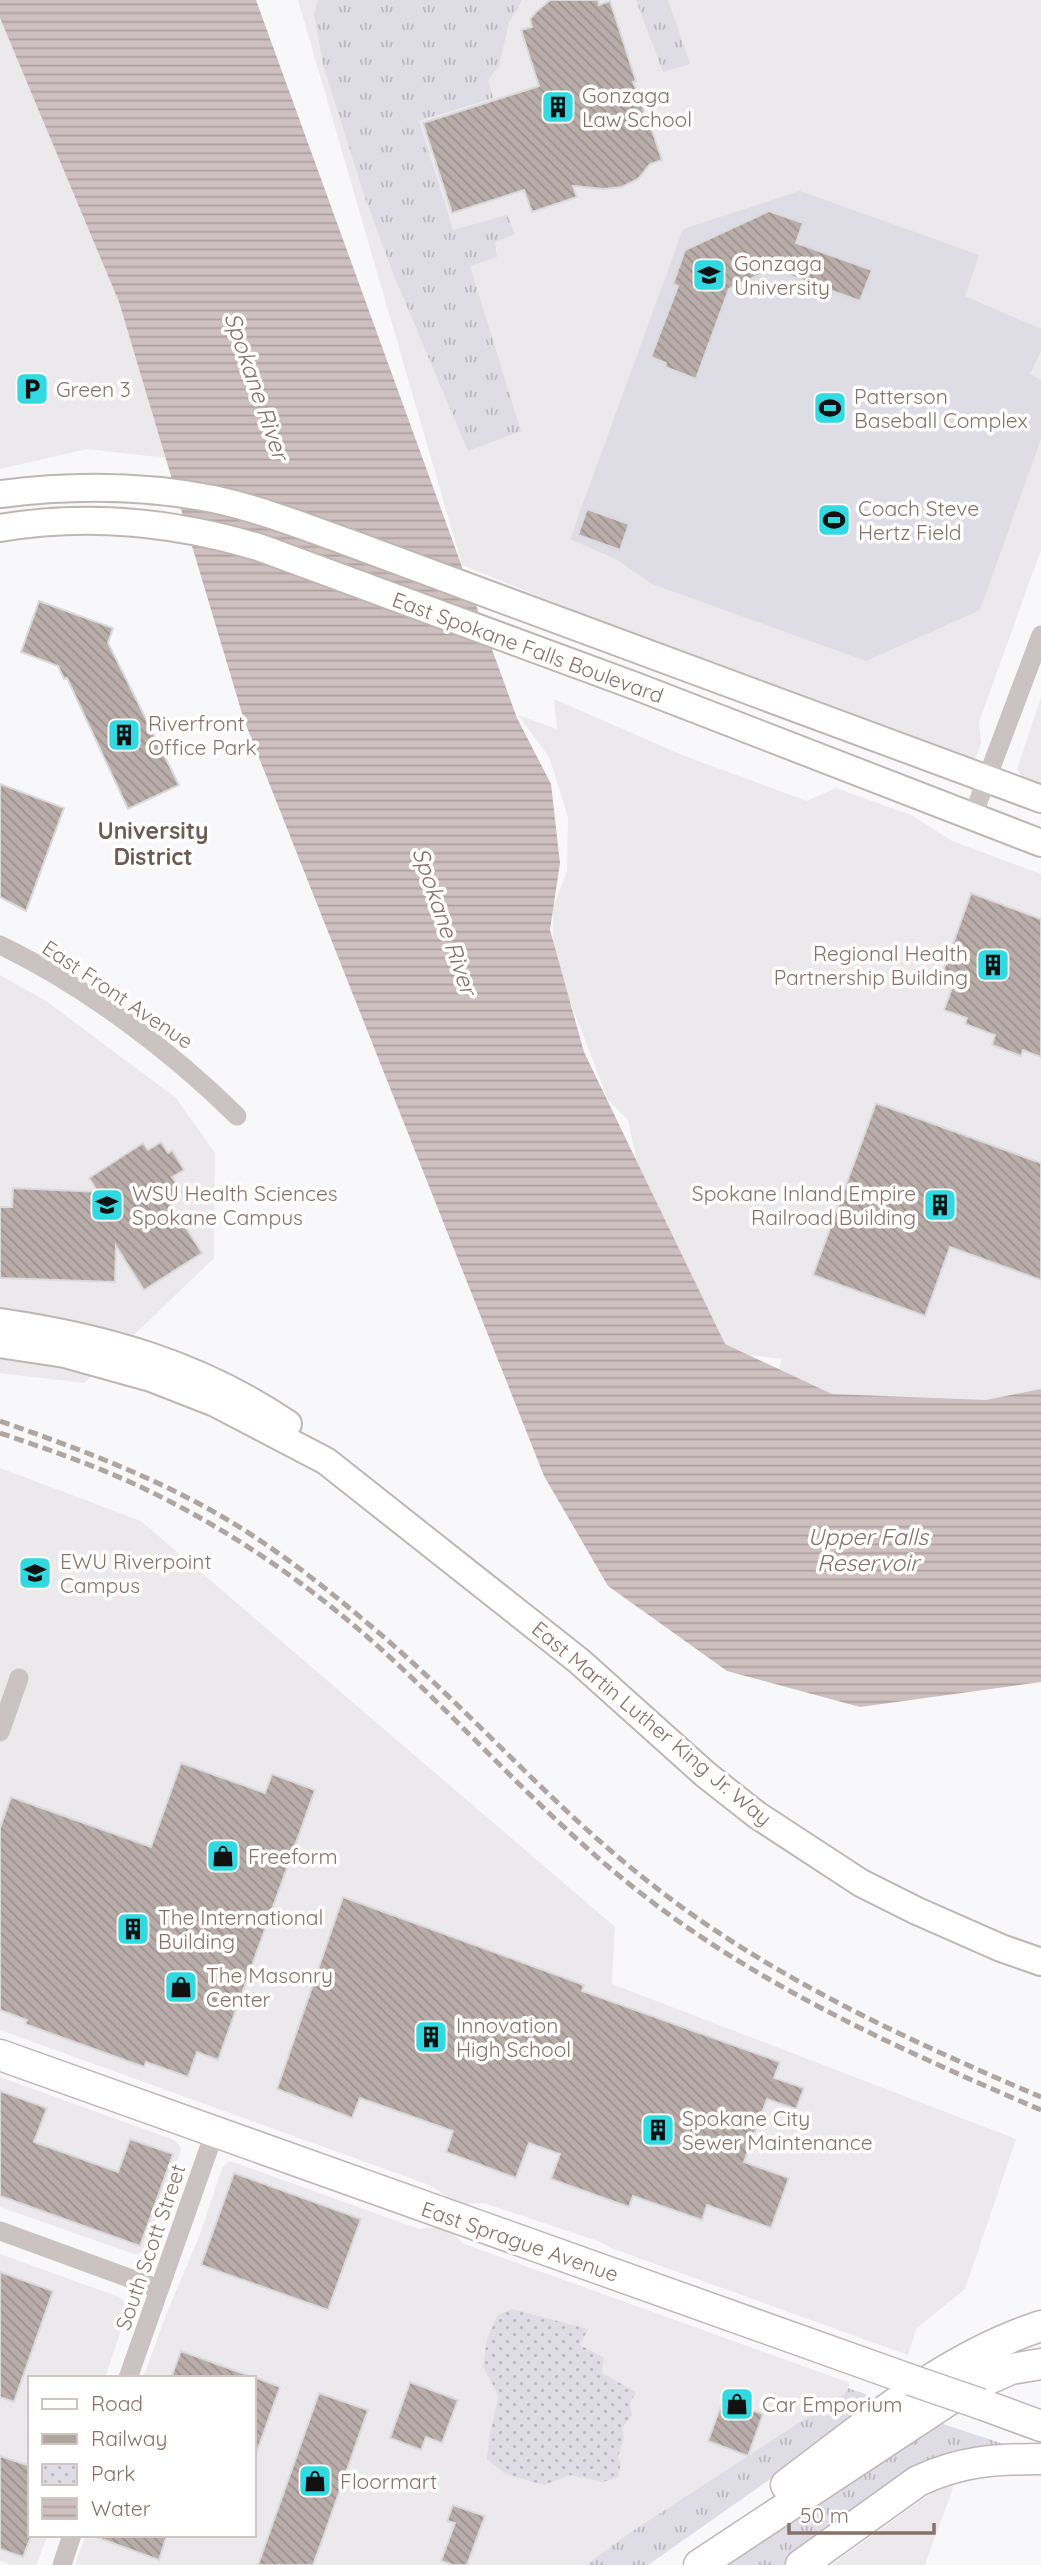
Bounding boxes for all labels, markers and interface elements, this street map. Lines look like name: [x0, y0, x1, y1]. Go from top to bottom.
place label: Gonzaga Law School: [582, 82, 692, 132]
building icon: Gonzaga Law School: [539, 88, 577, 126]
place label: Gonzaga University: [734, 250, 830, 300]
school or university icon: Gonzaga University: [690, 256, 728, 294]
water label: Spokane River: [218, 309, 297, 466]
parking icon: Green 3: [13, 370, 51, 408]
place label: Green 3: [56, 376, 131, 402]
place label: Patterson Baseball Complex: [854, 383, 1028, 433]
sports icon: Patterson Baseball Complex: [811, 389, 849, 427]
place label: Coach Steve Hertz Field: [858, 495, 979, 545]
sports icon: Coach Steve Hertz Field: [815, 501, 853, 539]
street label: East Spokane Falls Boulevard: [389, 586, 667, 708]
place label: Riverfront Office Park: [148, 710, 257, 760]
building icon: Riverfront Office Park: [105, 716, 143, 754]
district label: University District: [97, 816, 209, 871]
water label: Spokane River: [406, 844, 485, 1001]
street label: East Front Avenue: [38, 934, 198, 1054]
place label: Regional Health Partnership Building: [774, 940, 968, 990]
building icon: Regional Health Partnership Building: [974, 946, 1012, 984]
place label: WSU Health Sciences Spokane Campus: [132, 1180, 338, 1230]
place label: Spokane Inland Empire Railroad Building: [692, 1180, 916, 1230]
school or university icon: WSU Health Sciences Spokane Campus: [88, 1186, 126, 1224]
building icon: Spokane Inland Empire Railroad Building: [921, 1186, 959, 1224]
water label: Upper Falls Reservoir: [808, 1522, 930, 1577]
place label: EWU Riverpoint Campus: [60, 1548, 212, 1598]
school or university icon: EWU Riverpoint Campus: [16, 1554, 54, 1592]
street label: East Martin Luther King Jr. Way: [527, 1615, 777, 1831]
shop icon: Freeform: [204, 1837, 242, 1875]
place label: Freeform: [248, 1843, 338, 1869]
place label: The International Building: [158, 1904, 323, 1954]
building icon: The International Building: [114, 1910, 152, 1948]
place label: The Masonry Center: [206, 1962, 333, 2012]
shop icon: The Masonry Center: [162, 1968, 200, 2006]
place label: Innovation High School: [456, 2012, 571, 2062]
building icon: Innovation High School: [412, 2018, 450, 2056]
place label: Spokane City Sewer Maintenance: [682, 2105, 873, 2155]
building icon: Spokane City Sewer Maintenance: [639, 2111, 677, 2149]
street label: South Scott Street: [109, 2161, 191, 2333]
street label: East Sprague Avenue: [418, 2195, 622, 2287]
legend: [28, 2376, 256, 2537]
shop icon: Car Emporium: [718, 2385, 756, 2423]
text: Road: [91, 2390, 143, 2416]
place label: Car Emporium: [762, 2391, 902, 2417]
text: Railway: [91, 2425, 167, 2451]
text: Park: [91, 2460, 135, 2486]
shop icon: Floormart: [296, 2462, 334, 2500]
place label: Floormart: [340, 2468, 437, 2494]
scale bar: [789, 2492, 934, 2536]
text: Water: [91, 2495, 151, 2521]
text: 50 m: [800, 2502, 849, 2528]

